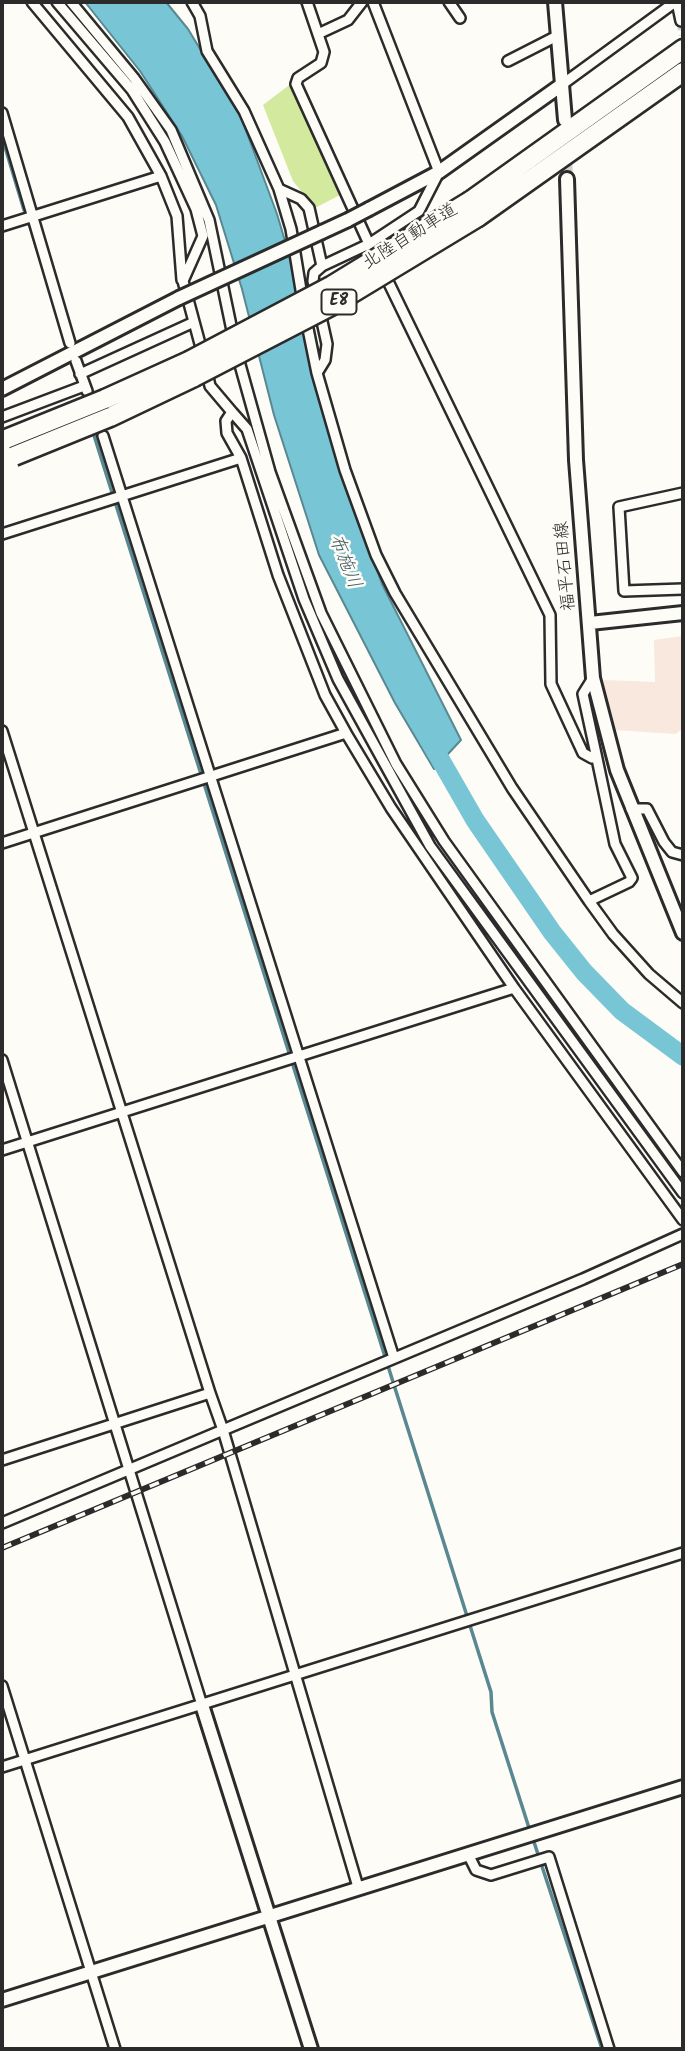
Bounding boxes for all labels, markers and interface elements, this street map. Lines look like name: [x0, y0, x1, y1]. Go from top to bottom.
street label: 北陸自動車道: [359, 200, 463, 276]
road number: E8: [322, 290, 356, 314]
street label: 福平石田線: [552, 520, 582, 612]
water label: 布施川: [322, 531, 364, 593]

